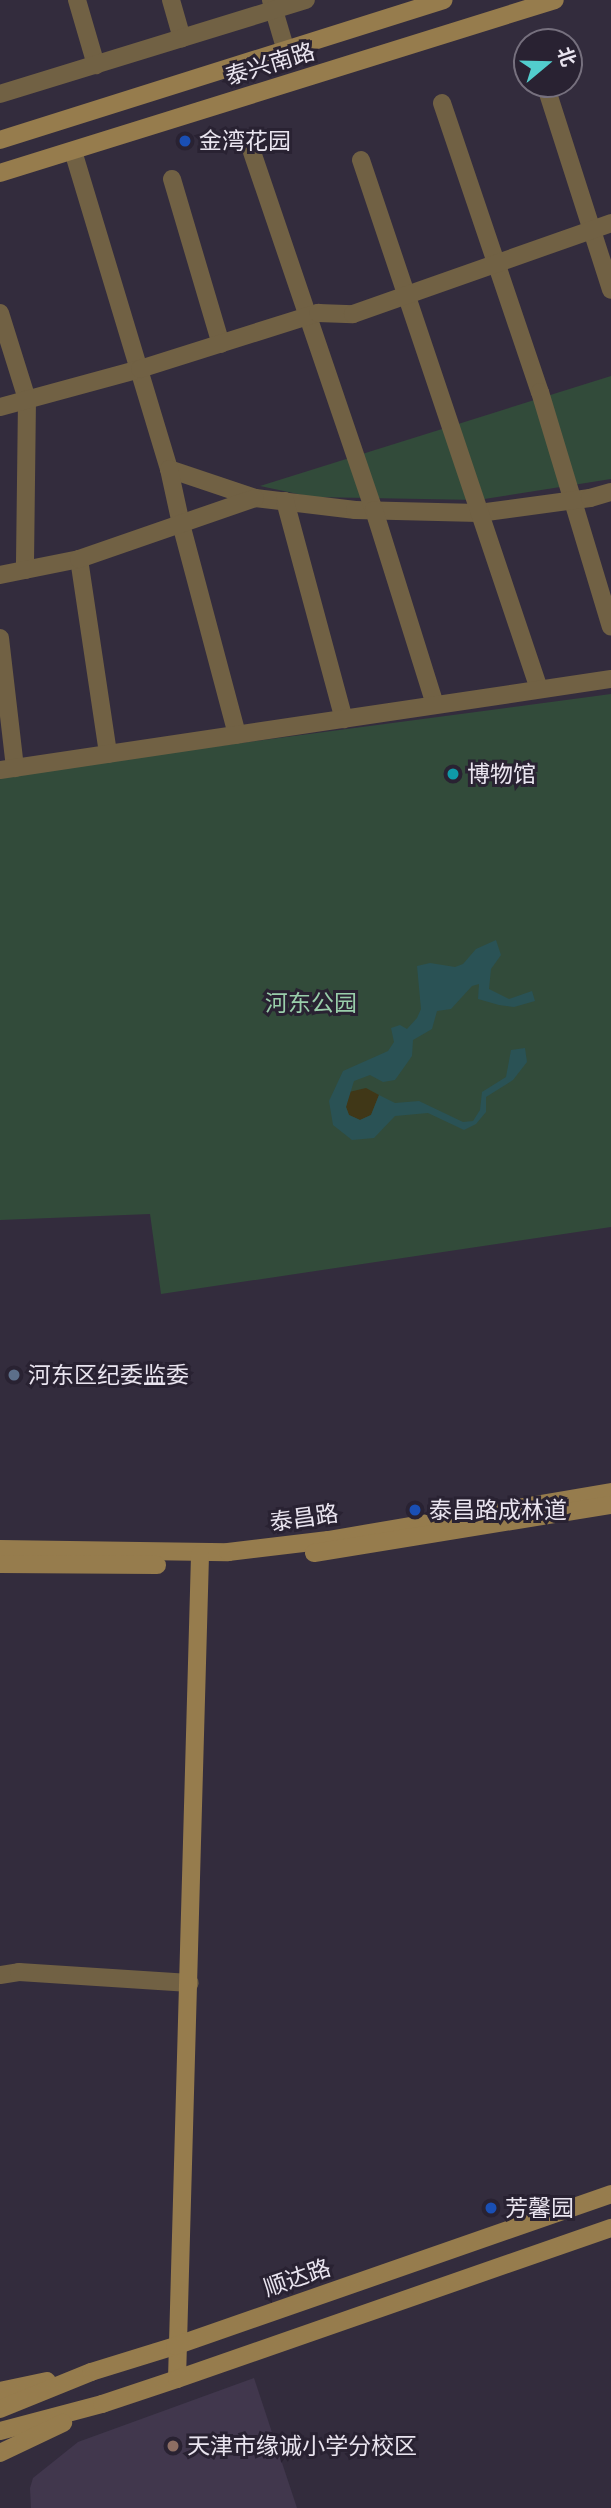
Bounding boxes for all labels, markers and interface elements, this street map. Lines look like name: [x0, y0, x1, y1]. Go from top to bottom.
north arrow: [513, 28, 583, 98]
street label: 泰兴南路: [222, 37, 318, 91]
text: 北: [552, 44, 581, 70]
place label: 金湾花园: [199, 127, 291, 155]
marker: 金湾花园: [177, 133, 193, 149]
place label: 博物馆: [467, 760, 536, 788]
marker: 博物馆: [445, 766, 461, 782]
park label: 河东公园: [265, 989, 357, 1017]
place label: 河东区纪委监委: [28, 1361, 189, 1389]
marker: 河东区纪委监委: [6, 1367, 22, 1383]
place label: 泰昌路成林道: [429, 1496, 567, 1524]
street label: 泰昌路: [268, 1500, 340, 1536]
marker: 泰昌路成林道: [407, 1502, 423, 1518]
place label: 芳馨园: [505, 2194, 574, 2222]
marker: 芳馨园: [483, 2200, 499, 2216]
street label: 顺达路: [260, 2254, 334, 2302]
place label: 天津市缘诚小学分校区: [187, 2432, 417, 2460]
marker: 天津市缘诚小学分校区: [165, 2438, 181, 2454]

